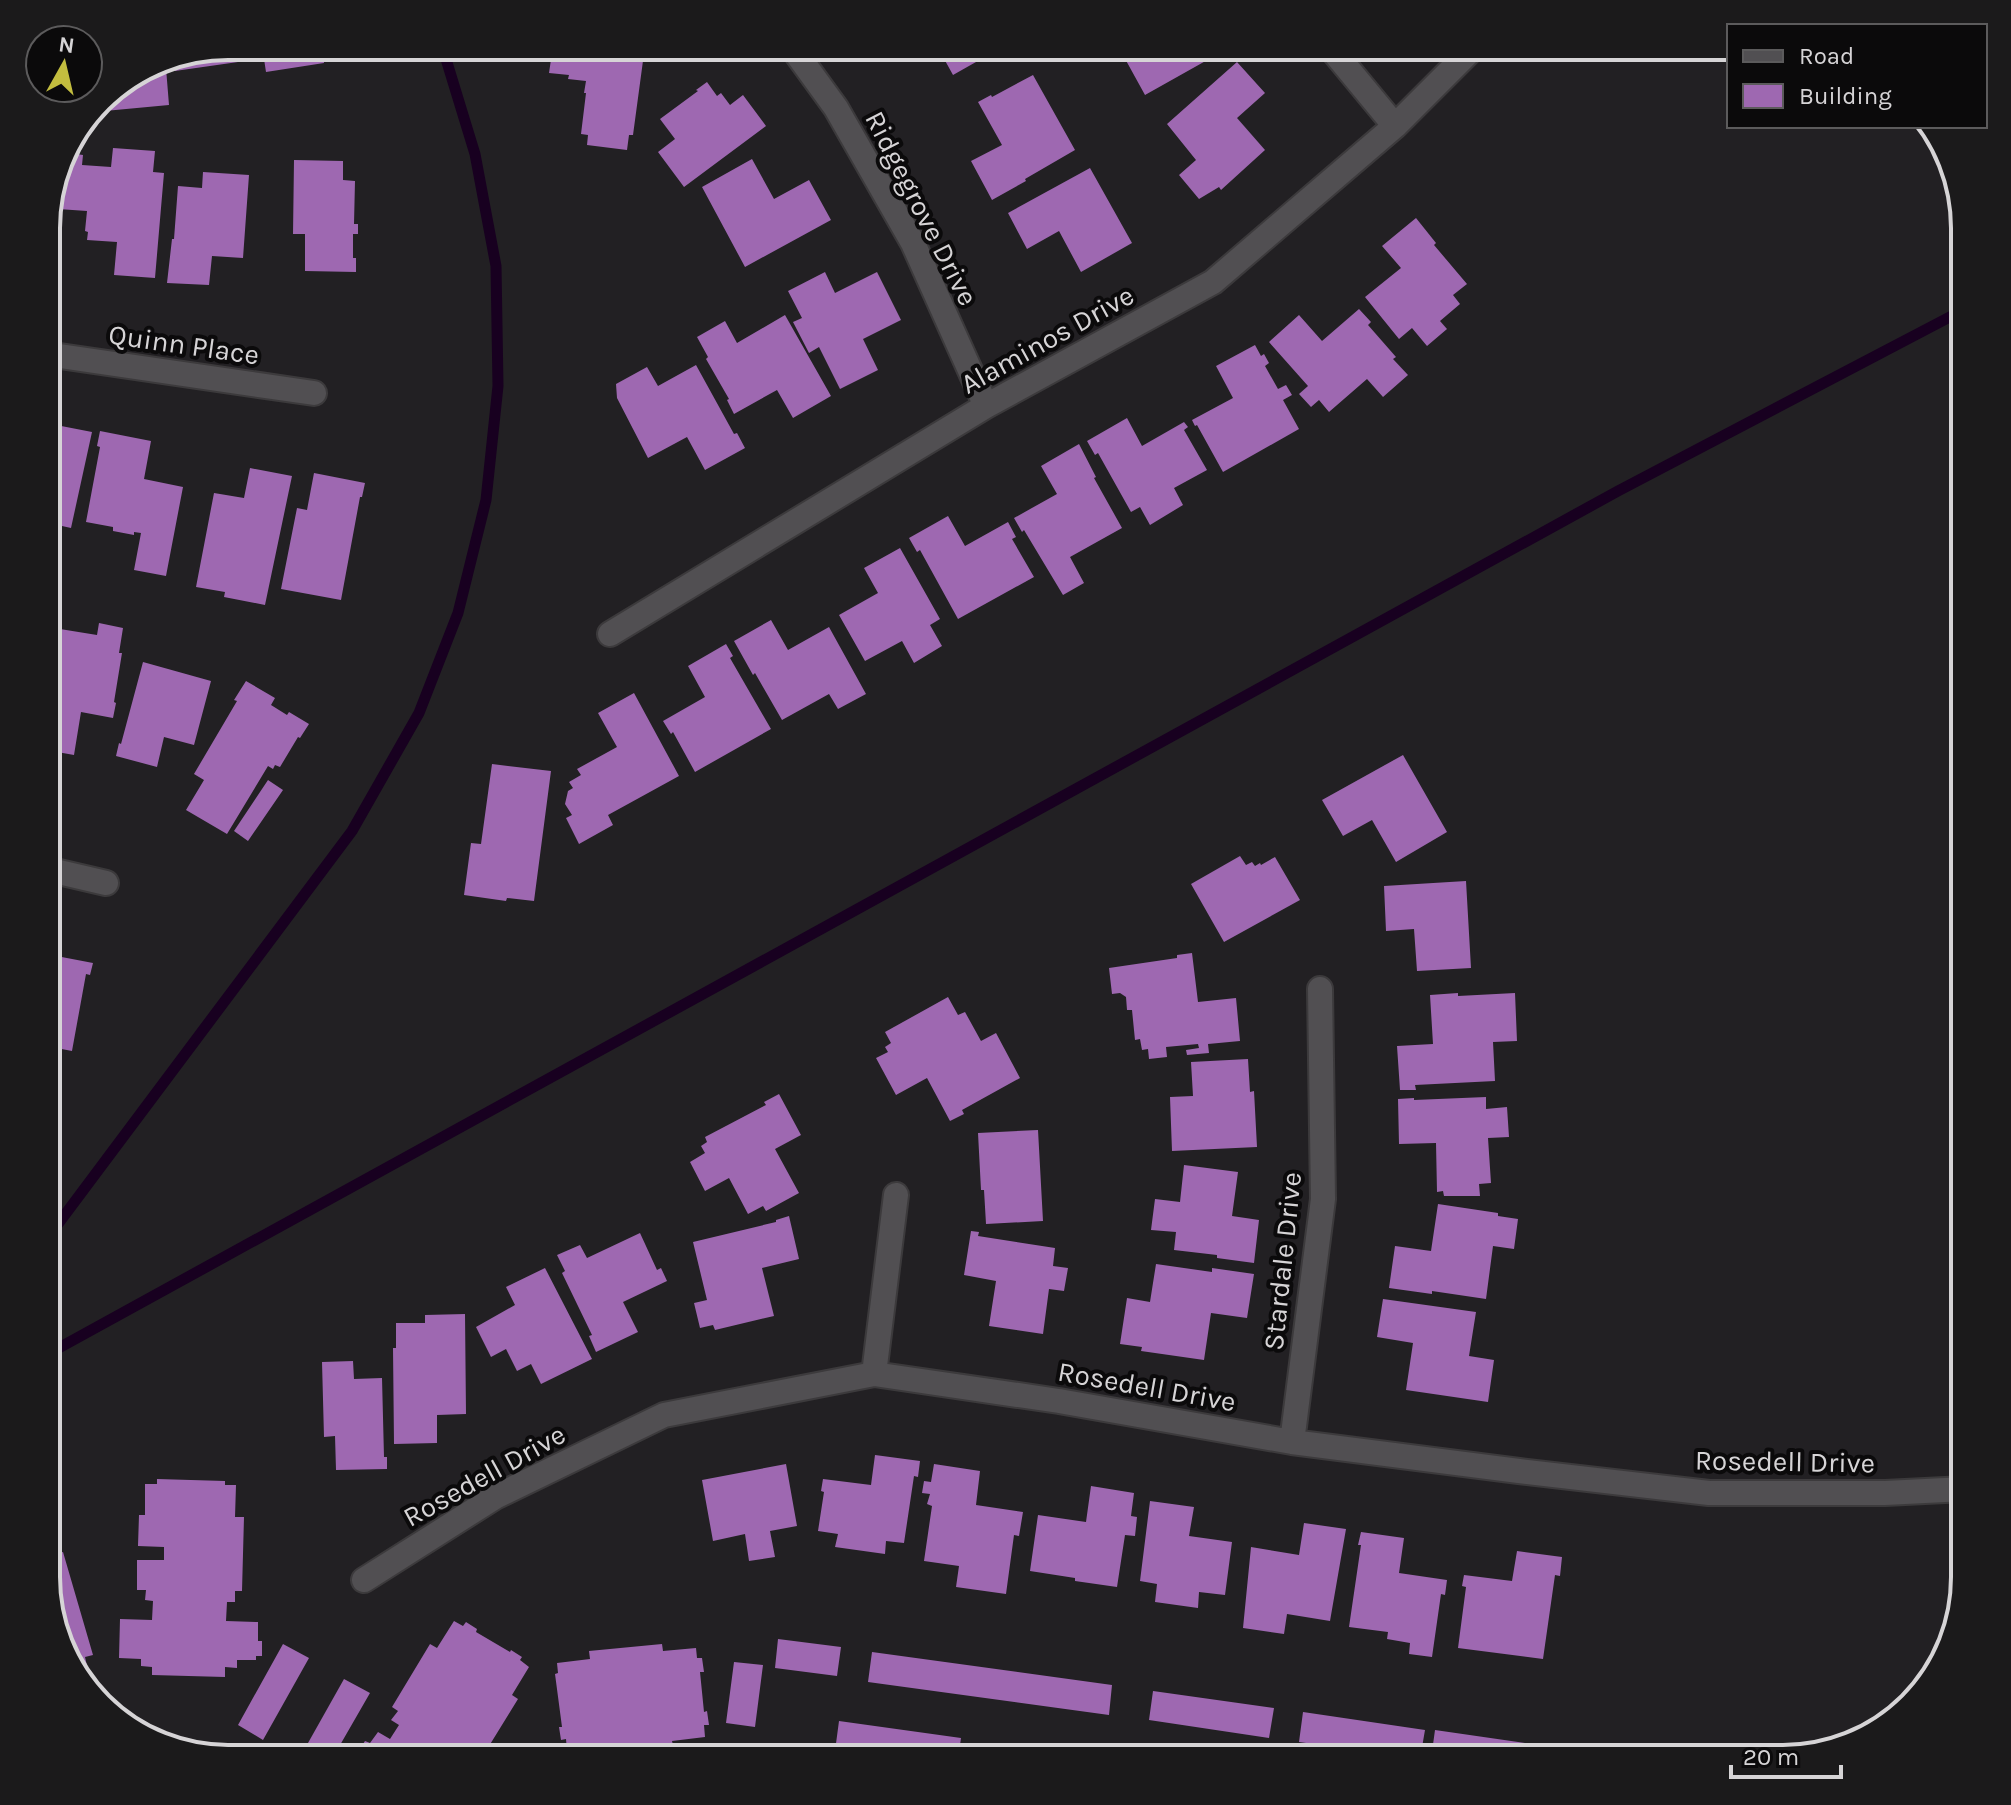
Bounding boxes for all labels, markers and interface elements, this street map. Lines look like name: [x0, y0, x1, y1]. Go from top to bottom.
north arrow: [24, 24, 104, 104]
legend: [1727, 24, 1987, 128]
text: N: [57, 31, 76, 59]
text: Road: [1799, 42, 1854, 70]
text: Building: [1799, 82, 1892, 110]
street label: Ridgegrove Drive: [858, 105, 985, 311]
street label: Alaminos Drive: [955, 278, 1140, 401]
street label: Quinn Place: [107, 318, 261, 371]
street label: Stardale Drive: [1257, 1170, 1308, 1352]
street label: Rosedell Drive: [1055, 1355, 1239, 1418]
street label: Rosedell Drive: [397, 1417, 571, 1534]
street label: Rosedell Drive: [1695, 1443, 1875, 1480]
scale bar: [1731, 1729, 1841, 1779]
text: 20 m: [1743, 1743, 1799, 1771]

